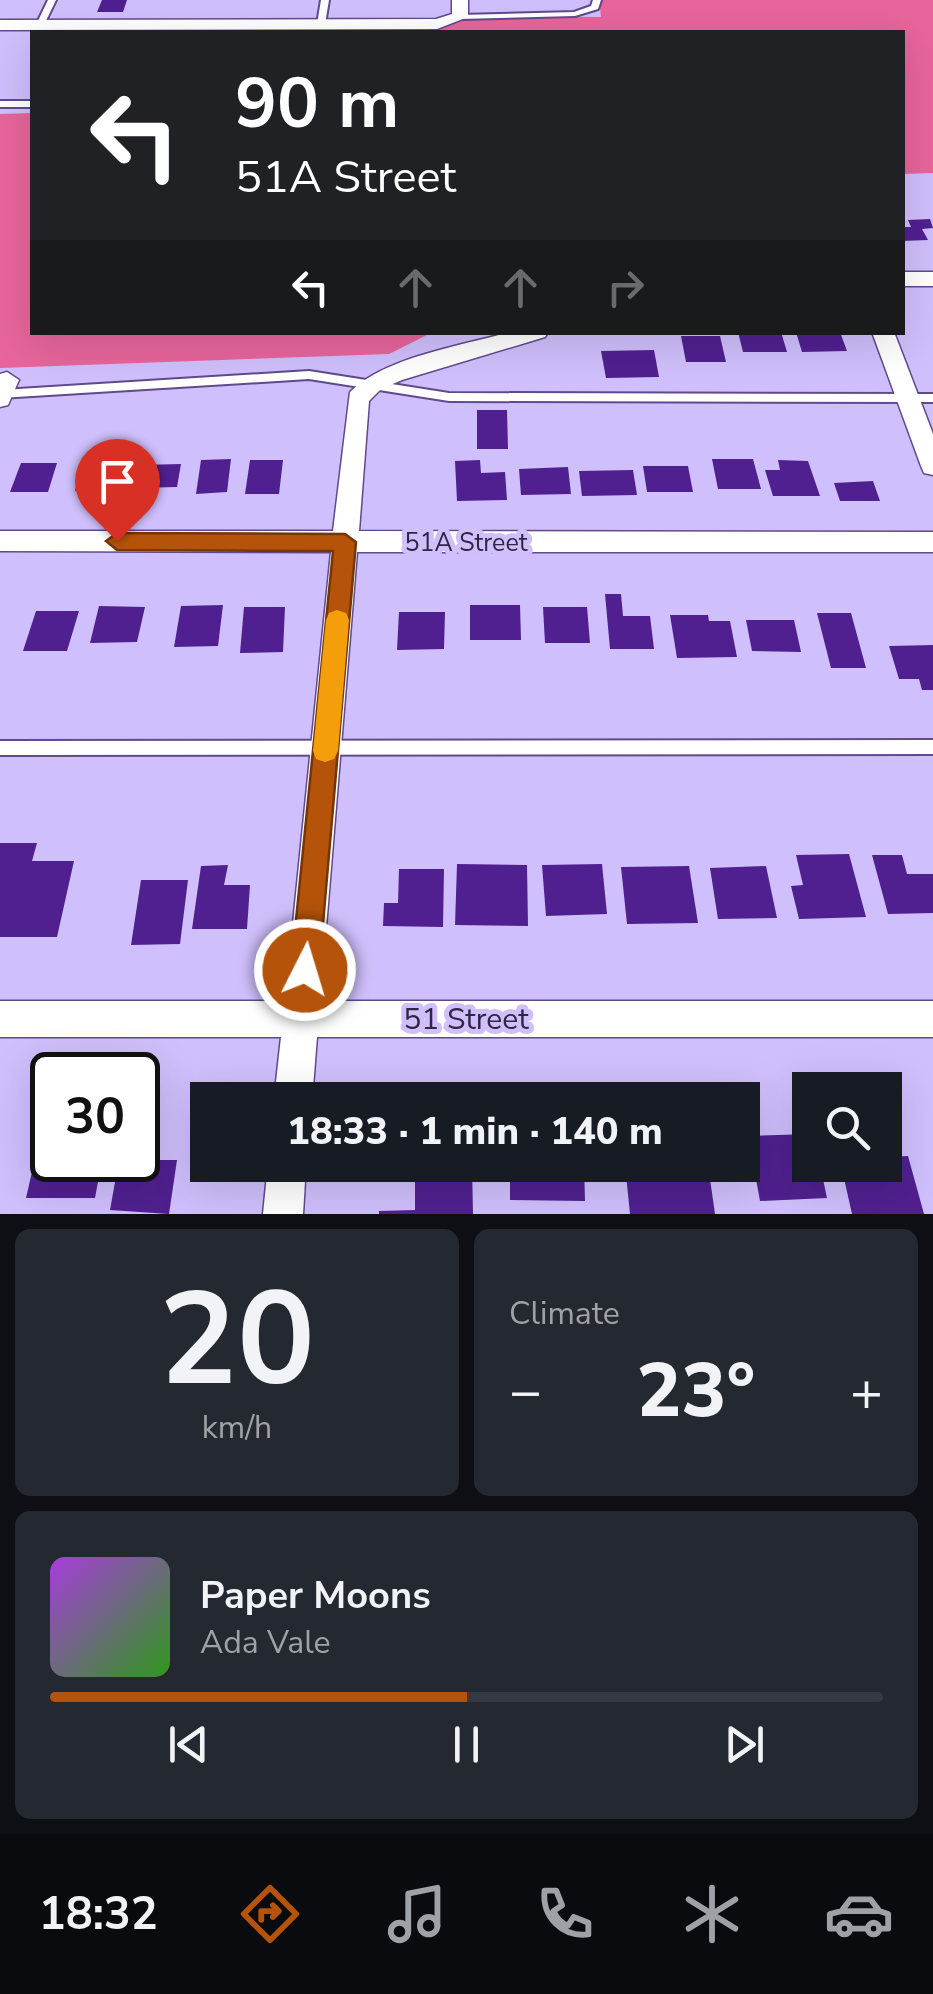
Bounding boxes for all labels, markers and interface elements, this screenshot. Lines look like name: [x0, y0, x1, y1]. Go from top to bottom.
text: 90 m: [235, 56, 399, 152]
icon: left: [70, 70, 200, 200]
text: 51A Street: [235, 147, 456, 208]
icon: left: [283, 260, 338, 315]
icon: ahead: [388, 260, 443, 315]
icon: ahead: [493, 260, 548, 315]
icon: right: [598, 260, 653, 315]
pin: [75, 439, 160, 542]
icon: arrive: [90, 454, 145, 509]
street label: 51A Street: [405, 526, 528, 560]
position arrow: [253, 918, 357, 1022]
street label: 51 Street: [403, 999, 529, 1040]
speed limit sign: 30: [30, 1052, 160, 1182]
map controls: [792, 1072, 902, 1182]
button: search: [792, 1072, 902, 1182]
text: 18:33 · 1 min · 140 m: [287, 1106, 663, 1157]
text: 20: [159, 1252, 315, 1429]
text: Climate: [509, 1292, 620, 1335]
text: 23°: [637, 1340, 755, 1442]
text: −: [509, 1354, 542, 1429]
text: +: [850, 1354, 883, 1429]
text: km/h: [202, 1406, 272, 1449]
text: Paper Moons: [200, 1570, 431, 1621]
text: Ada Vale: [200, 1621, 331, 1664]
icon: previous: [161, 1717, 216, 1772]
icon: pause: [439, 1717, 494, 1772]
icon: next: [717, 1717, 772, 1772]
icon: directions: [235, 1879, 305, 1949]
icon: music: [382, 1879, 452, 1949]
icon: phone: [530, 1879, 600, 1949]
icon: climate: [677, 1879, 747, 1949]
icon: car: [824, 1879, 894, 1949]
text: 18:32: [39, 1884, 158, 1945]

